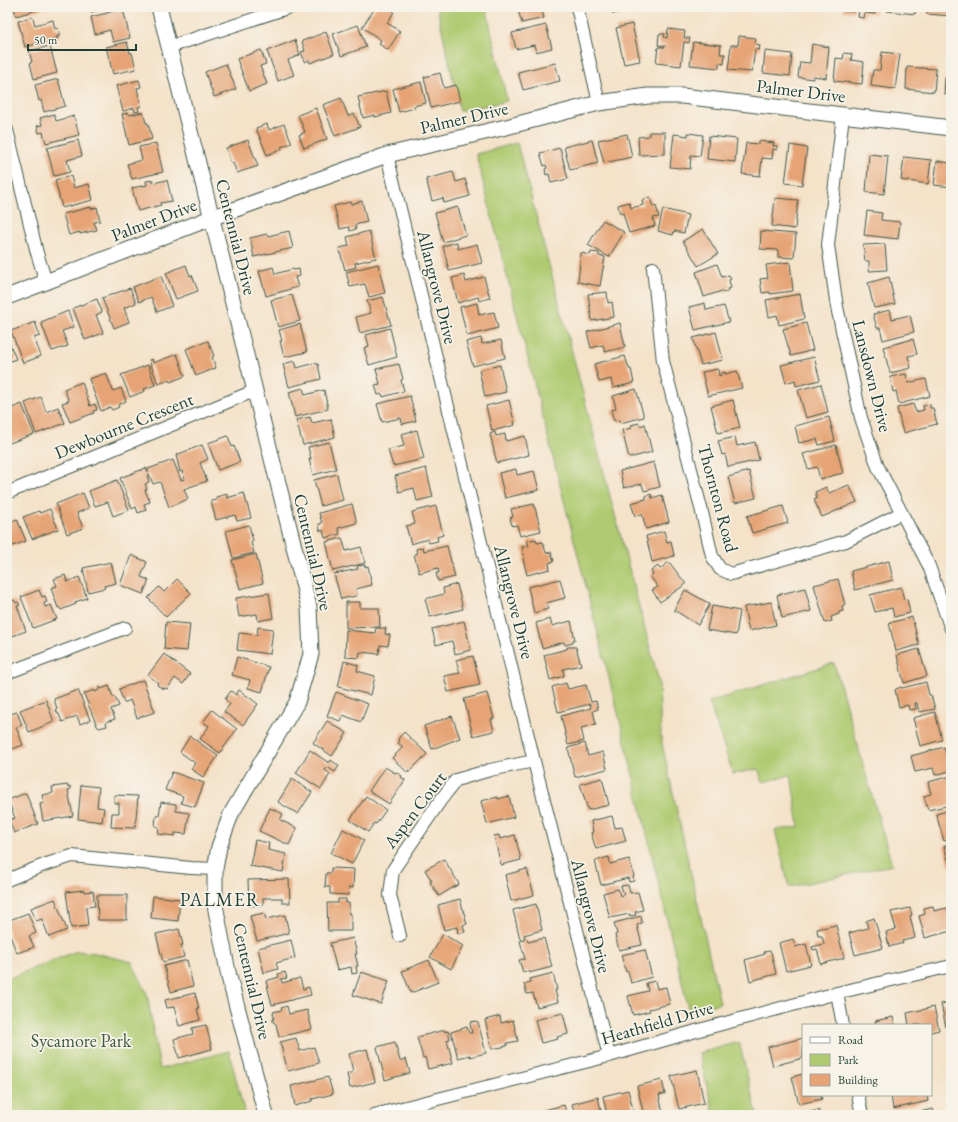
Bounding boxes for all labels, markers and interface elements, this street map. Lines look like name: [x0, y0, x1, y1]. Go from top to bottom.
scale bar: [28, 26, 136, 52]
text: 50 m: [34, 32, 58, 48]
street label: Palmer Drive: [755, 74, 847, 107]
street label: Palmer Drive: [418, 96, 510, 139]
street label: Centennial Drive: [211, 176, 262, 297]
street label: Palmer Drive: [108, 193, 200, 246]
street label: Allangrove Drive: [412, 226, 463, 346]
street label: Lansdown Drive: [847, 317, 898, 434]
street label: Dewbourne Crescent: [51, 387, 197, 464]
street label: Thornton Road: [693, 441, 744, 555]
street label: Centennial Drive: [289, 491, 338, 612]
street label: Allangrove Drive: [489, 541, 540, 661]
street label: Aspen Court: [378, 766, 451, 854]
street label: Allangrove Drive: [566, 855, 617, 975]
district label: PALMER: [180, 887, 260, 912]
street label: Centennial Drive: [228, 920, 277, 1041]
street label: Heathfield Drive: [598, 996, 716, 1049]
legend: [802, 1024, 932, 1096]
park label: Sycamore Park: [31, 1029, 132, 1052]
text: Road: [838, 1032, 864, 1048]
text: Park: [838, 1052, 859, 1068]
text: Building: [838, 1072, 879, 1088]

